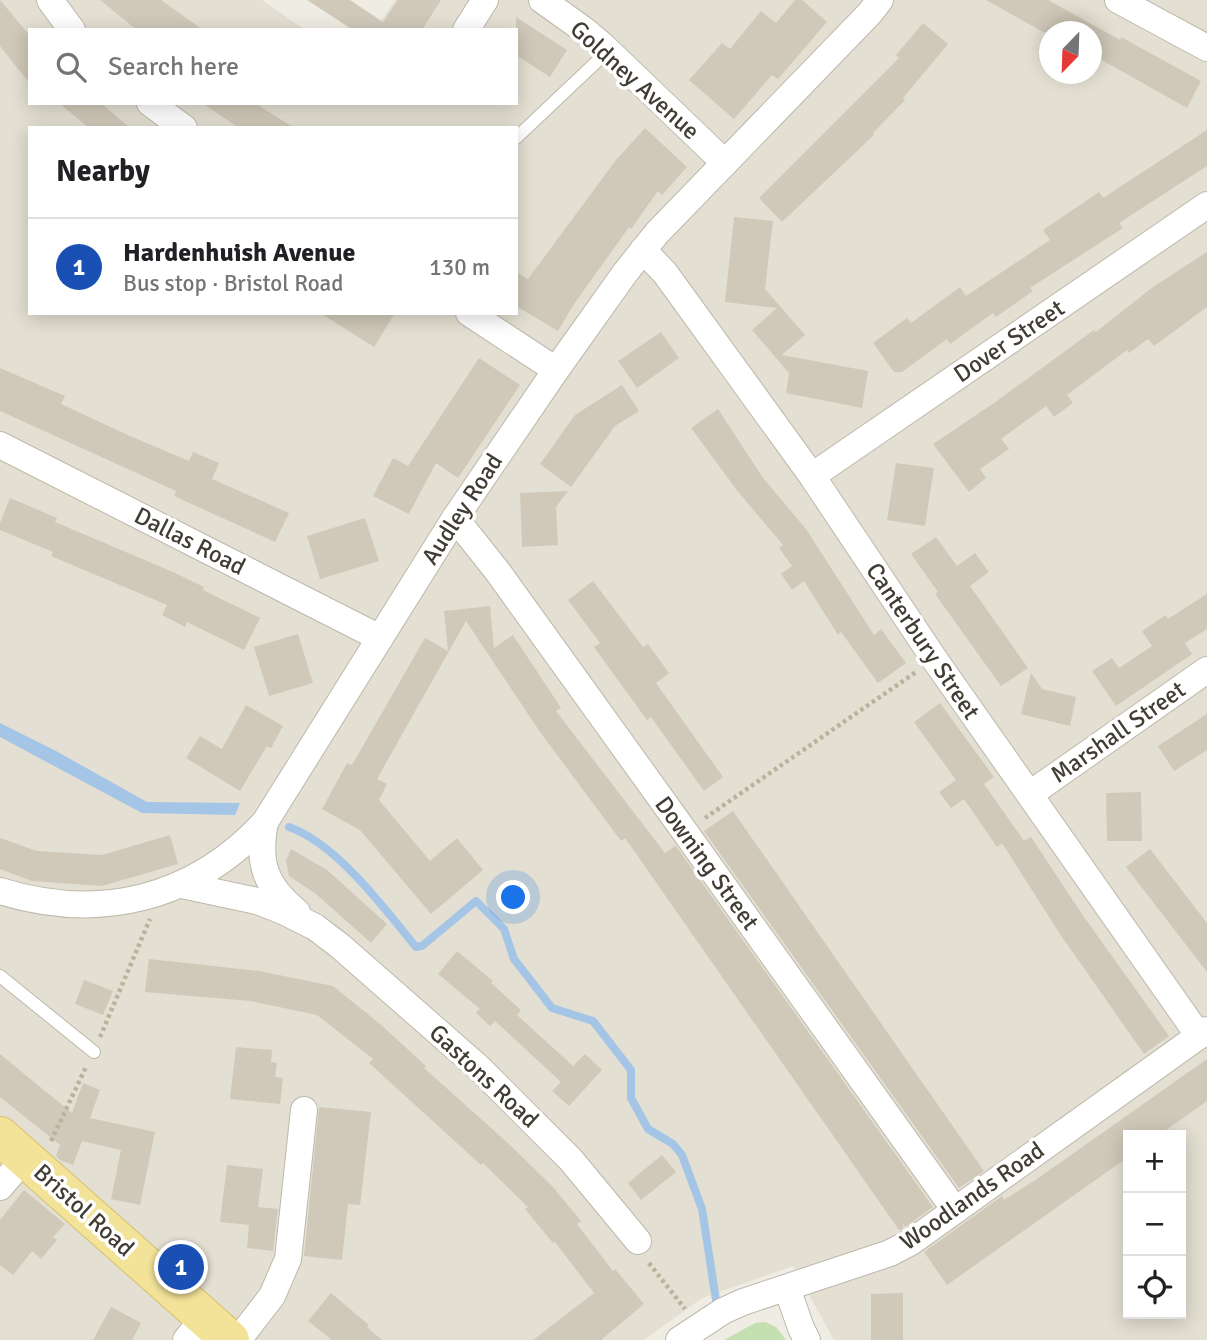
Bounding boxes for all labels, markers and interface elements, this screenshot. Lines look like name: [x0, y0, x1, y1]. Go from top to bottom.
street label: Goldney Avenue: [564, 14, 706, 146]
north arrow: [1039, 21, 1102, 84]
search box: [28, 28, 518, 105]
icon: search: [52, 48, 90, 86]
text: Search here: [108, 51, 239, 83]
text: Nearby: [56, 153, 150, 190]
text: Hardenhuish Avenue: [123, 237, 355, 269]
text: 1: [73, 253, 85, 282]
text: 130 m: [429, 253, 490, 282]
text: Bus stop · Bristol Road: [123, 269, 343, 298]
street label: Dover Street: [948, 293, 1070, 389]
street label: Audley Road: [415, 448, 509, 570]
street label: Dallas Road: [129, 500, 251, 582]
street label: Canterbury Street: [859, 557, 987, 725]
street label: Marshall Street: [1045, 674, 1191, 790]
street label: Downing Street: [648, 790, 766, 936]
your location: [496, 880, 530, 914]
street label: Gastons Road: [423, 1018, 545, 1134]
map controls: [1123, 1130, 1186, 1319]
button: +: [1123, 1130, 1186, 1193]
street label: Woodlands Road: [894, 1135, 1050, 1257]
street label: Bristol Road: [28, 1157, 140, 1263]
button: −: [1123, 1193, 1186, 1256]
pin: 1: [158, 1241, 204, 1293]
button: locate: [1123, 1256, 1186, 1319]

